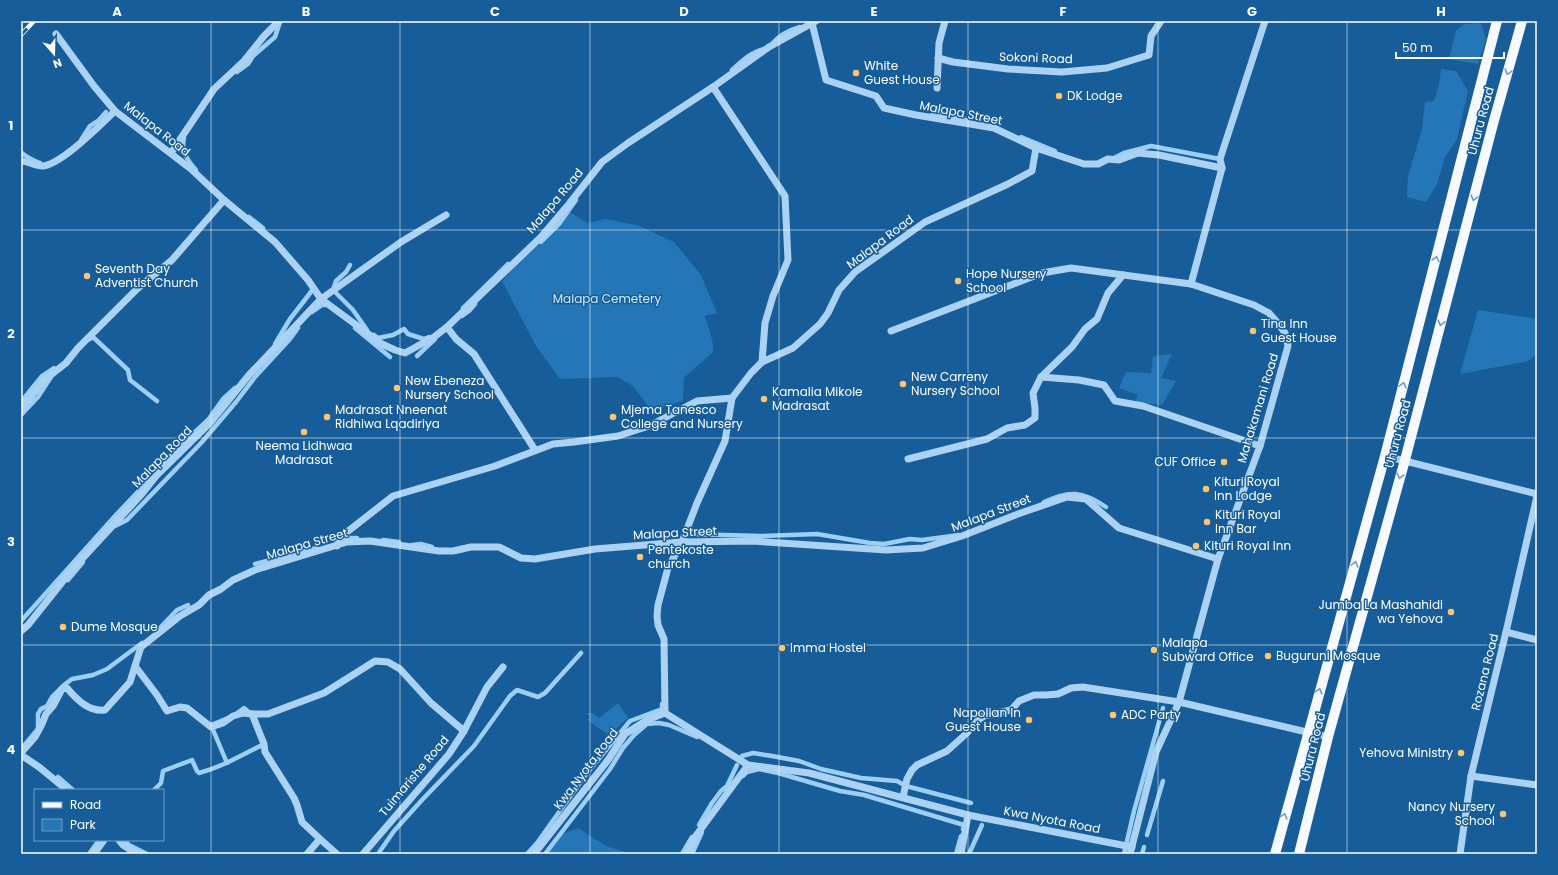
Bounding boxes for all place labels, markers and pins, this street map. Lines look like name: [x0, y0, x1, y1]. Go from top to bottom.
place label: White Guest House: [864, 57, 940, 88]
marker: White Guest House: [851, 68, 861, 78]
place label: DK Lodge: [1067, 87, 1122, 104]
marker: DK Lodge: [1054, 91, 1064, 101]
place label: Seventh Day Adventist Church: [95, 260, 198, 291]
place label: Hope Nursery School: [966, 265, 1047, 296]
marker: Seventh Day Adventist Church: [82, 271, 92, 281]
marker: Hope Nursery School: [953, 276, 963, 286]
place label: Tina Inn Guest House: [1261, 315, 1337, 346]
marker: Tina Inn Guest House: [1248, 326, 1258, 336]
place label: New Carreny Nursery School: [911, 368, 1000, 399]
place label: New Ebeneza Nursery School: [405, 372, 494, 403]
marker: New Carreny Nursery School: [898, 379, 908, 389]
marker: New Ebeneza Nursery School: [392, 383, 402, 393]
place label: Kamalia Mikole Madrasat: [772, 383, 863, 414]
marker: Kamalia Mikole Madrasat: [759, 394, 769, 404]
place label: Madrasat Nneenat Ridhiwa Lqadiriya: [335, 401, 447, 432]
place label: Mjema Tanesco College and Nursery: [621, 401, 743, 432]
marker: Madrasat Nneenat Ridhiwa Lqadiriya: [322, 412, 332, 422]
marker: Mjema Tanesco College and Nursery: [608, 412, 618, 422]
marker: Neema Lidhwaa Madrasat: [299, 427, 309, 437]
place label: Neema Lidhwaa Madrasat: [256, 437, 353, 468]
place label: CUF Office: [1154, 453, 1216, 470]
marker: CUF Office: [1219, 457, 1229, 467]
place label: Kituri Royal Inn Lodge: [1214, 473, 1280, 504]
marker: Kituri Royal Inn Lodge: [1201, 484, 1211, 494]
place label: Kituri Royal Inn Bar: [1215, 506, 1281, 537]
marker: Kituri Royal Inn Bar: [1202, 517, 1212, 527]
place label: Kituri Royal Inn: [1204, 537, 1291, 554]
place label: Pentekoste church: [648, 541, 714, 572]
marker: Kituri Royal Inn: [1191, 541, 1201, 551]
marker: Pentekoste church: [635, 552, 645, 562]
place label: Jumba La Mashahidi wa Yehova: [1318, 596, 1443, 627]
marker: Jumba La Mashahidi wa Yehova: [1446, 607, 1456, 617]
place label: Dume Mosque: [71, 618, 158, 635]
marker: Dume Mosque: [58, 622, 68, 632]
place label: Malapa Subward Office: [1162, 634, 1254, 665]
place label: Imma Hostel: [790, 639, 866, 656]
marker: Imma Hostel: [777, 643, 787, 653]
marker: Malapa Subward Office: [1149, 645, 1159, 655]
place label: Buguruni Mosque: [1276, 647, 1380, 664]
marker: Buguruni Mosque: [1263, 651, 1273, 661]
place label: Napolian In Guest House: [945, 704, 1021, 735]
place label: ADC Party: [1121, 706, 1181, 723]
marker: ADC Party: [1108, 710, 1118, 720]
marker: Napolian In Guest House: [1024, 715, 1034, 725]
place label: Yehova Ministry: [1359, 744, 1453, 761]
marker: Yehova Ministry: [1456, 748, 1466, 758]
place label: Nancy Nursery School: [1408, 798, 1495, 829]
marker: Nancy Nursery School: [1498, 809, 1508, 819]

